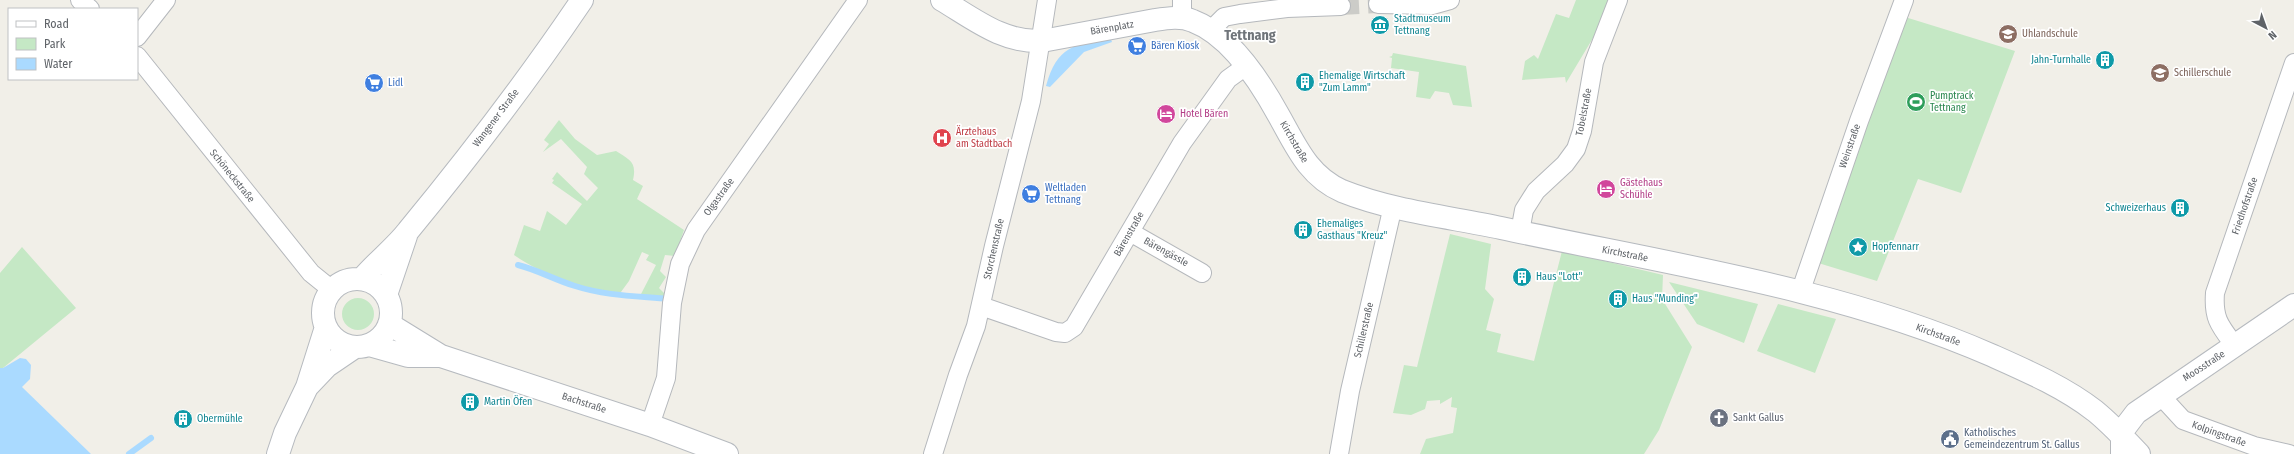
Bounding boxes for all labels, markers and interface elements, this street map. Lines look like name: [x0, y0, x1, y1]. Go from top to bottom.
legend: [8, 8, 138, 80]
north arrow: [2246, 8, 2286, 48]
place label: Stadtmuseum Tettnang: [1394, 13, 1451, 37]
museum icon: Stadtmuseum Tettnang: [1369, 14, 1391, 36]
text: Road: [44, 17, 69, 31]
street label: Bärenplatz: [1089, 18, 1135, 38]
school or university icon: Uhlandschule: [1997, 23, 2019, 45]
district label: Tettnang: [1224, 27, 1276, 44]
place label: Uhlandschule: [2022, 28, 2078, 40]
text: N: [2265, 28, 2279, 42]
supermarket icon: Bären Kiosk: [1126, 35, 1148, 57]
text: Park: [44, 37, 66, 51]
place label: Bären Kiosk: [1151, 40, 1199, 52]
building icon: Jahn-Turnhalle: [2094, 49, 2116, 71]
place label: Jahn-Turnhalle: [2031, 54, 2091, 66]
text: Water: [44, 57, 73, 71]
school or university icon: Schillerschule: [2149, 62, 2171, 84]
place label: Schillerschule: [2174, 67, 2231, 79]
place label: Ehemalige Wirtschaft "Zum Lamm": [1319, 70, 1406, 94]
building icon: Ehemalige Wirtschaft "Zum Lamm": [1294, 71, 1316, 93]
supermarket icon: Lidl: [363, 72, 385, 94]
place label: Lidl: [388, 77, 403, 89]
street label: Wangener Straße: [470, 87, 522, 149]
street label: Tobelstraße: [1574, 87, 1594, 137]
place label: Pumptrack Tettnang: [1930, 90, 1974, 114]
sports icon: Pumptrack Tettnang: [1905, 91, 1927, 113]
hotel icon: Hotel Bären: [1155, 103, 1177, 125]
place label: Hotel Bären: [1180, 108, 1228, 120]
street label: Kirchstraße: [1277, 119, 1311, 165]
street label: Weinstraße: [1837, 122, 1863, 170]
place label: Ärztehaus am Stadtbach: [956, 125, 1012, 150]
hospital icon: Ärztehaus am Stadtbach: [931, 127, 953, 149]
street label: Schöneckstraße: [207, 147, 257, 205]
street label: Olgastraße: [701, 176, 737, 218]
street label: Friedhofstraße: [2230, 176, 2260, 236]
place label: Gästehaus Schühle: [1620, 177, 1663, 201]
hotel icon: Gästehaus Schühle: [1595, 178, 1617, 200]
place label: Weltladen Tettnang: [1045, 182, 1086, 206]
supermarket icon: Weltladen Tettnang: [1020, 183, 1042, 205]
building icon: Schweizerhaus: [2169, 197, 2191, 219]
place label: Schweizerhaus: [2106, 202, 2166, 214]
street label: Bärenstraße: [1111, 209, 1147, 259]
street label: Storchenstraße: [981, 217, 1007, 281]
place label: Ehemaliges Gasthaus "Kreuz": [1317, 218, 1388, 242]
building icon: Ehemaliges Gasthaus "Kreuz": [1292, 219, 1314, 241]
street label: Bärengässle: [1142, 235, 1190, 269]
place icon: Hopfennarr: [1847, 236, 1869, 258]
place label: Hopfennarr: [1872, 241, 1919, 253]
street label: Kirchstraße: [1601, 244, 1649, 264]
building icon: Haus "Lott": [1511, 266, 1533, 288]
place label: Haus "Lott": [1536, 271, 1582, 283]
building icon: Haus "Munding": [1607, 288, 1629, 310]
place label: Haus "Munding": [1632, 293, 1698, 305]
street label: Schillerstraße: [1352, 301, 1376, 359]
street label: Kirchstraße: [1914, 321, 1962, 349]
street label: Moosstraße: [2181, 348, 2227, 384]
street label: Bachstraße: [560, 390, 608, 416]
building icon: Martin Öfen: [459, 391, 481, 413]
place label: Martin Öfen: [484, 395, 532, 408]
church icon: Sankt Gallus: [1708, 407, 1730, 429]
building icon: Obermühle: [172, 408, 194, 430]
place label: Sankt Gallus: [1733, 412, 1784, 424]
place label: Obermühle: [197, 413, 243, 425]
street label: Kolpingstraße: [2190, 419, 2248, 449]
place label: Katholisches Gemeindezentrum St. Gallus: [1964, 427, 2080, 451]
public building icon: Katholisches Gemeindezentrum St. Gallus: [1939, 428, 1961, 450]

